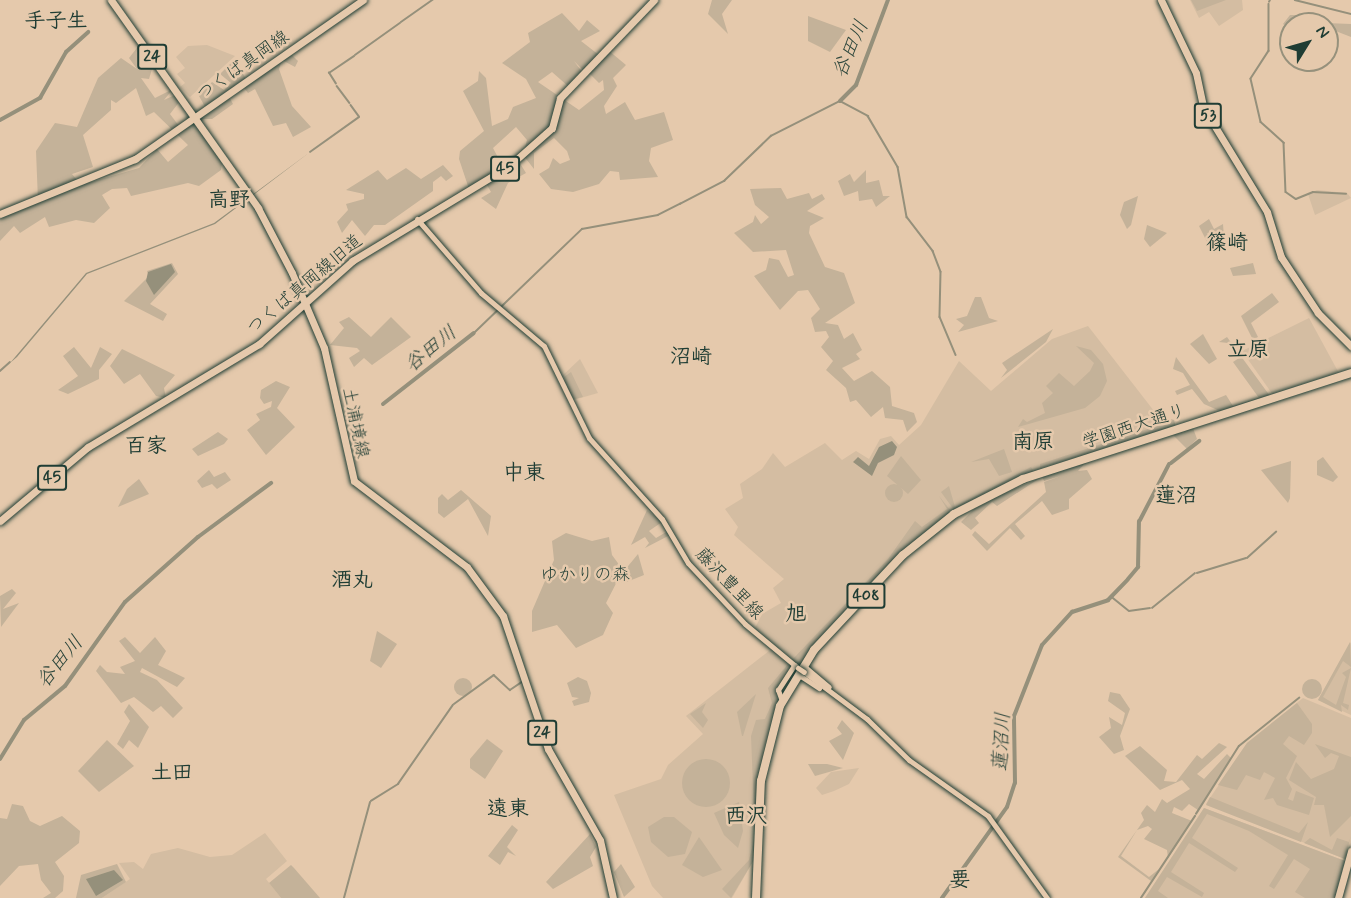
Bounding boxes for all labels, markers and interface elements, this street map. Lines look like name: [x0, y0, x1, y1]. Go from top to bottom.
district label: 手子生: [25, 8, 87, 34]
north arrow: [1279, 12, 1339, 72]
water label: 谷田川: [828, 17, 874, 81]
text: N: [1311, 21, 1334, 43]
street label: つくば真岡線: [193, 26, 293, 106]
road number: 24: [137, 44, 167, 70]
road number: 53: [1193, 103, 1223, 129]
road number: 45: [490, 156, 520, 182]
district label: 高野: [208, 187, 250, 213]
street label: つくば真岡線旧道: [243, 230, 367, 340]
district label: 篠崎: [1206, 230, 1248, 256]
water label: 谷田川: [400, 321, 462, 377]
district label: 立原: [1227, 337, 1269, 363]
district label: 沼崎: [670, 344, 712, 370]
street label: 土浦境線: [337, 386, 373, 460]
street label: 学園西大通り: [1079, 400, 1189, 454]
district label: 南原: [1012, 429, 1054, 455]
district label: 百家: [125, 433, 167, 459]
district label: 中東: [503, 460, 545, 486]
road number: 45: [37, 465, 67, 491]
district label: 蓮沼: [1155, 483, 1197, 509]
street label: 藤沢豊里線: [690, 544, 768, 624]
park label: ゆかりの森: [540, 564, 630, 586]
district label: 酒丸: [331, 567, 373, 593]
road number: 408: [845, 583, 887, 609]
district label: 旭: [786, 601, 806, 627]
water label: 谷田川: [32, 631, 88, 693]
water label: 蓮沼川: [988, 711, 1016, 773]
road number: 24: [527, 720, 557, 746]
district label: 土田: [151, 760, 193, 786]
district label: 遠東: [487, 796, 529, 822]
district label: 西沢: [725, 803, 767, 829]
district label: 要: [950, 867, 970, 893]

